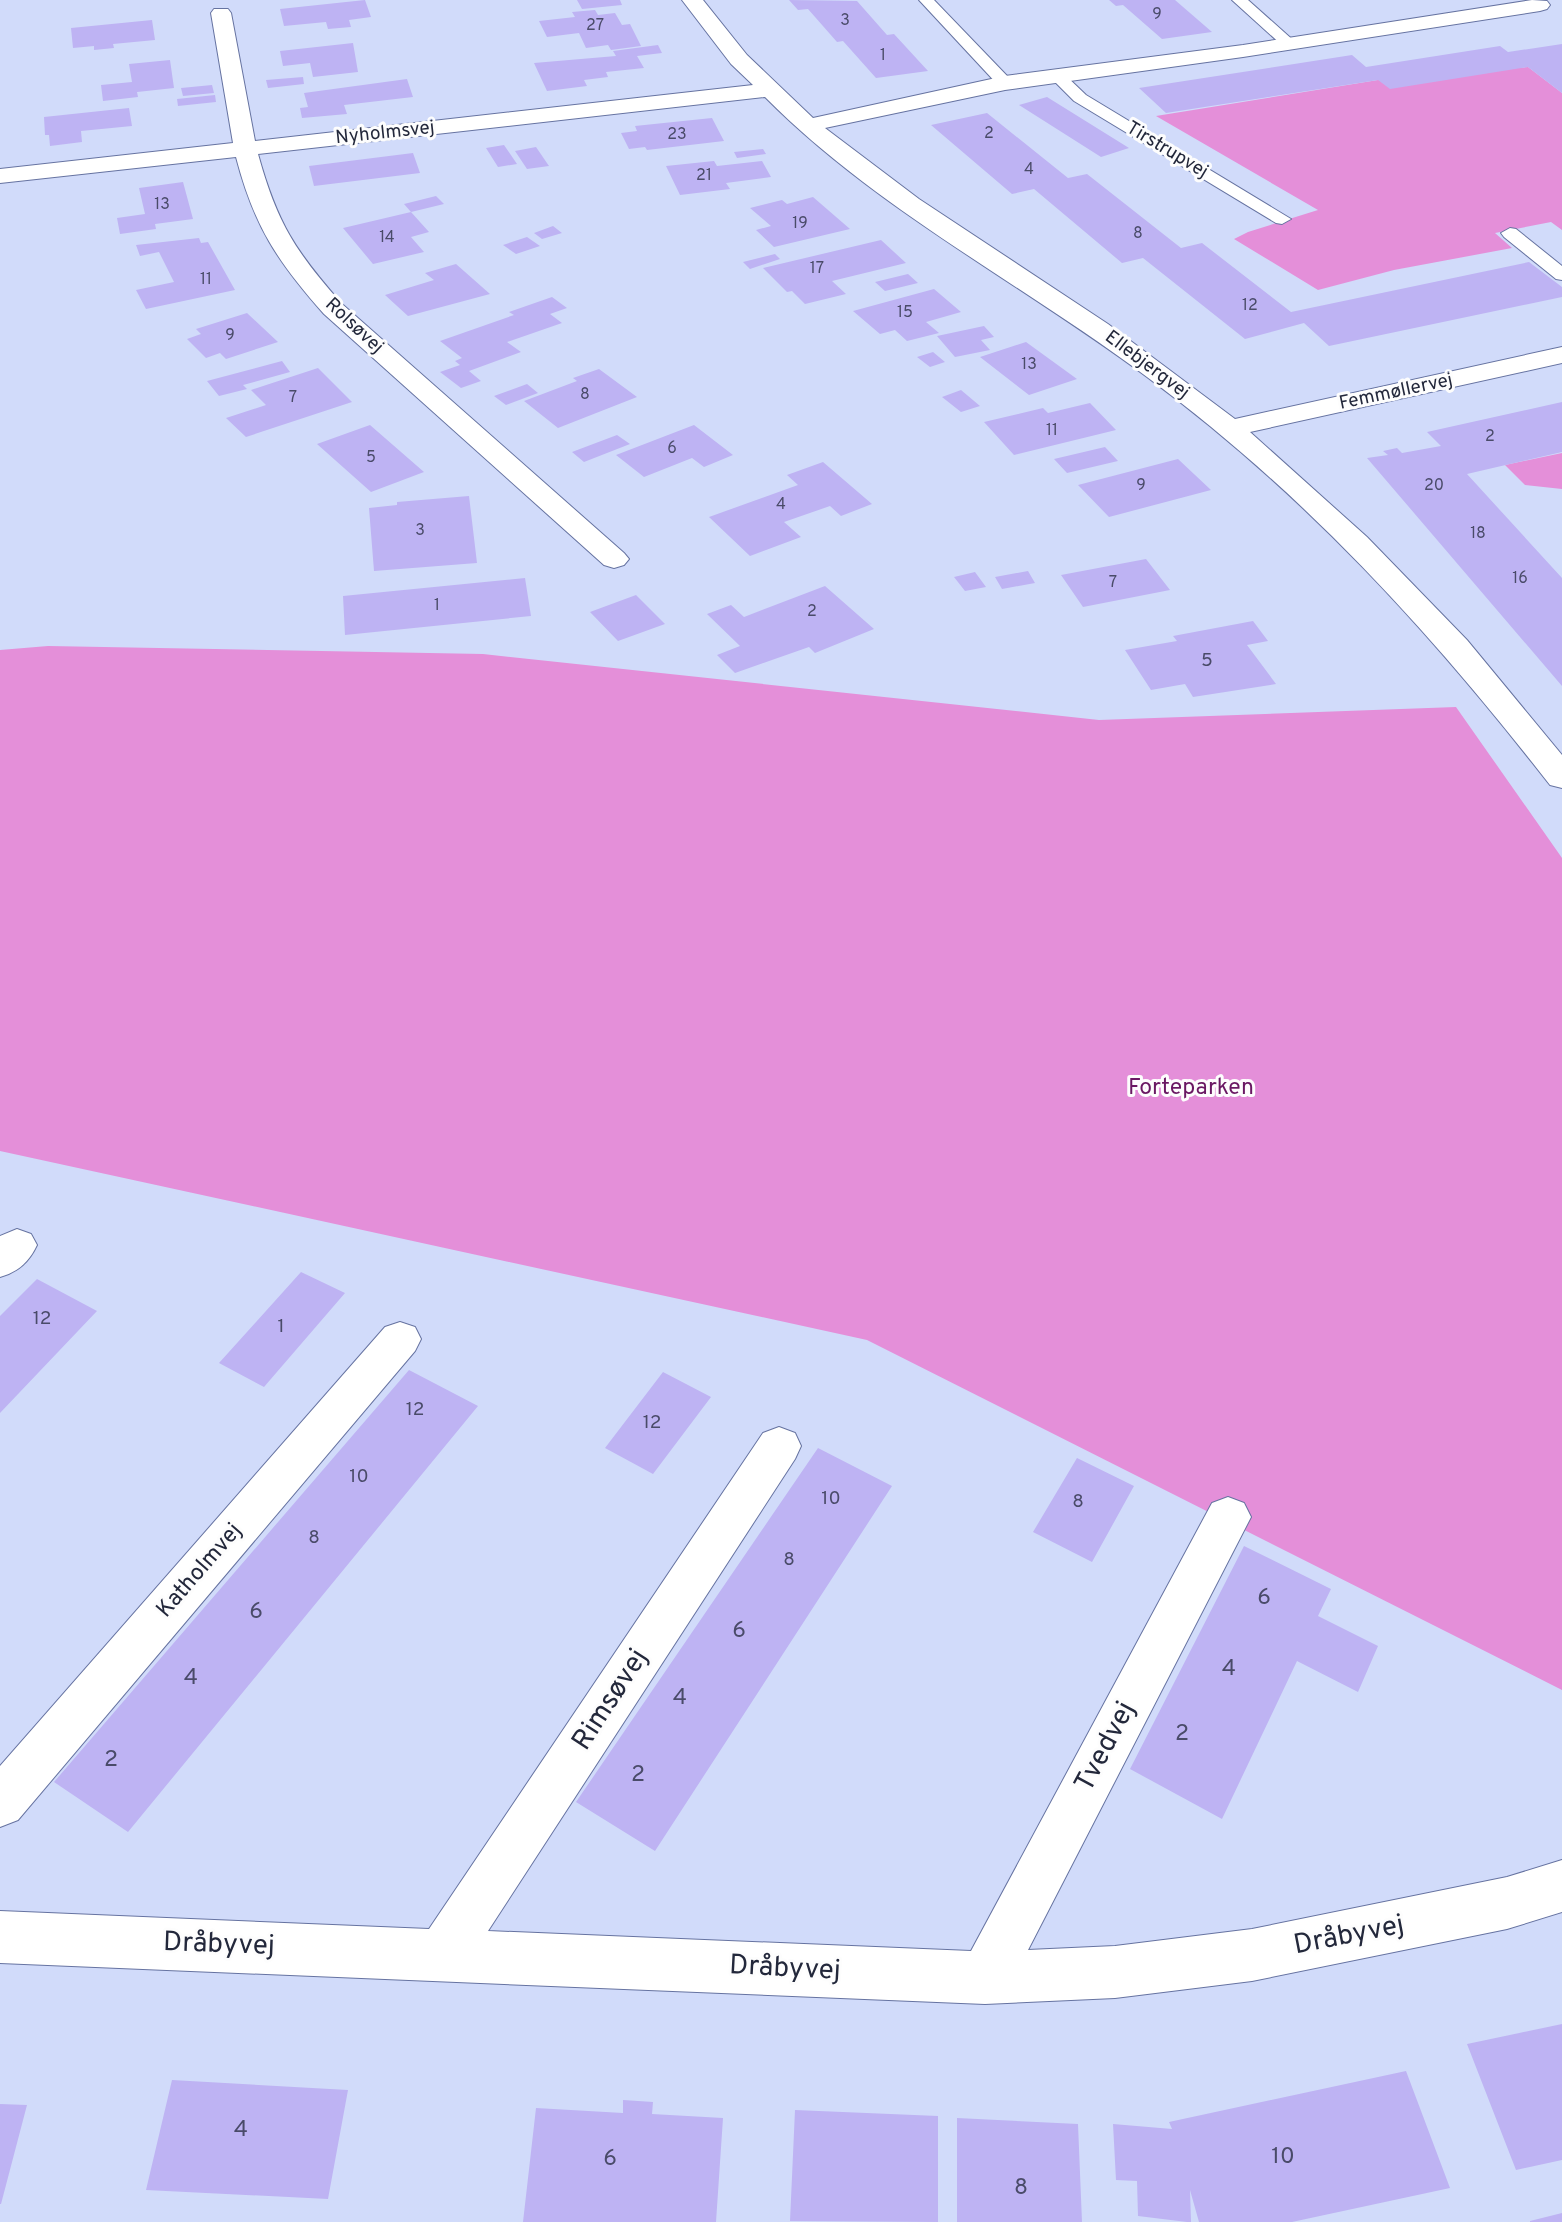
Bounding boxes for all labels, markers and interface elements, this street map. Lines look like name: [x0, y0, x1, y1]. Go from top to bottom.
house number: 9: [1152, 5, 1162, 25]
house number: 3: [840, 11, 850, 31]
house number: 27: [586, 16, 604, 36]
house number: 1: [880, 46, 886, 66]
street label: Nyholmsvej: [334, 116, 436, 150]
street label: Tirstrupvej: [1122, 116, 1212, 184]
house number: 2: [984, 124, 994, 144]
house number: 23: [667, 125, 687, 145]
house number: 4: [1024, 160, 1034, 180]
house number: 21: [696, 166, 712, 186]
house number: 13: [154, 195, 170, 215]
house number: 19: [792, 214, 808, 234]
house number: 8: [1133, 224, 1143, 244]
house number: 14: [379, 228, 395, 248]
house number: 17: [810, 259, 824, 279]
house number: 11: [200, 270, 212, 290]
street label: Rolsøvej: [320, 293, 388, 359]
house number: 12: [1242, 296, 1258, 316]
house number: 15: [897, 303, 913, 323]
street label: Ellebjergvej: [1100, 325, 1194, 405]
house number: 9: [225, 326, 235, 346]
house number: 13: [1021, 355, 1037, 375]
street label: Femmøllervej: [1337, 368, 1455, 416]
house number: 8: [580, 385, 590, 405]
house number: 7: [289, 388, 297, 408]
house number: 11: [1046, 421, 1058, 441]
house number: 2: [1485, 427, 1495, 447]
house number: 6: [667, 439, 677, 459]
house number: 5: [366, 448, 376, 468]
house number: 9: [1136, 476, 1146, 496]
house number: 20: [1424, 476, 1444, 496]
house number: 4: [776, 495, 786, 515]
house number: 3: [415, 521, 425, 541]
house number: 18: [1470, 524, 1486, 544]
house number: 16: [1512, 569, 1528, 589]
house number: 7: [1109, 573, 1117, 593]
house number: 1: [434, 596, 440, 616]
house number: 2: [807, 602, 817, 622]
house number: 5: [1201, 649, 1213, 673]
park label: Forteparken: [1128, 1074, 1254, 1103]
house number: 12: [33, 1307, 51, 1331]
house number: 1: [277, 1315, 285, 1339]
house number: 12: [406, 1398, 424, 1422]
house number: 12: [643, 1411, 661, 1435]
house number: 10: [349, 1465, 369, 1489]
house number: 10: [821, 1487, 841, 1511]
house number: 8: [1072, 1490, 1084, 1514]
street label: Katholmvej: [151, 1518, 249, 1624]
house number: 8: [308, 1526, 320, 1550]
house number: 8: [783, 1548, 795, 1572]
house number: 6: [1257, 1584, 1271, 1613]
house number: 6: [249, 1598, 263, 1627]
house number: 6: [732, 1617, 746, 1646]
street label: Rimsøvej: [565, 1642, 657, 1758]
house number: 4: [1222, 1655, 1236, 1684]
house number: 4: [184, 1664, 198, 1693]
house number: 4: [673, 1684, 687, 1713]
street label: Tvedvej: [1067, 1696, 1145, 1798]
house number: 2: [1175, 1720, 1189, 1749]
house number: 2: [104, 1746, 118, 1775]
house number: 2: [631, 1761, 645, 1790]
street label: Dråbyvej: [1291, 1908, 1407, 1964]
street label: Dråbyvej: [162, 1925, 276, 1965]
street label: Dråbyvej: [728, 1948, 842, 1990]
house number: 4: [234, 2116, 248, 2145]
house number: 10: [1271, 2143, 1295, 2172]
house number: 6: [603, 2145, 617, 2174]
house number: 8: [1014, 2174, 1028, 2203]

